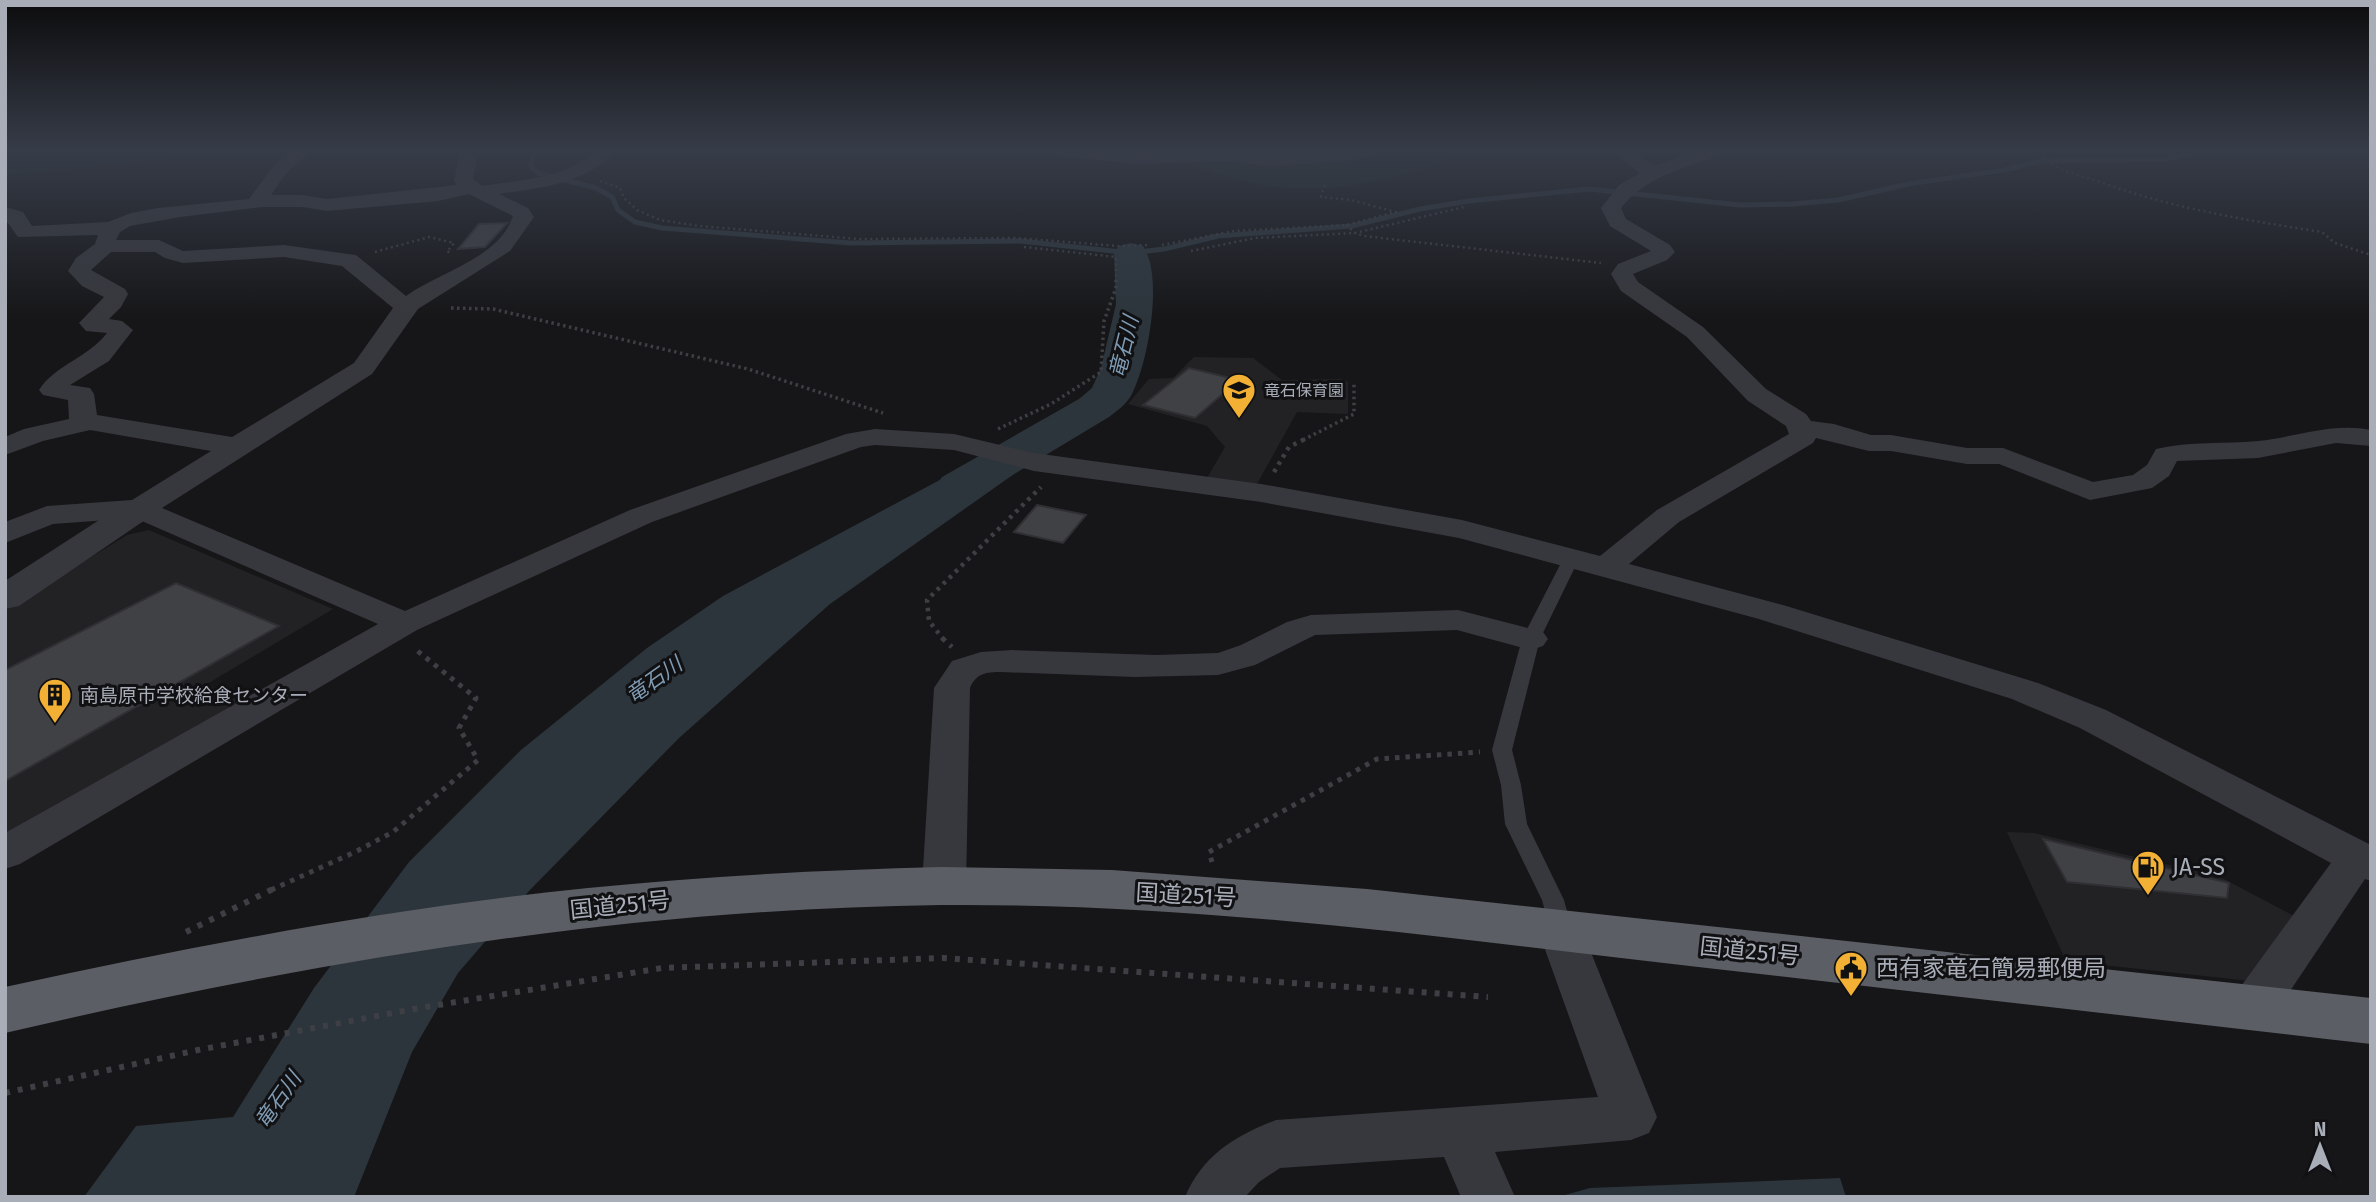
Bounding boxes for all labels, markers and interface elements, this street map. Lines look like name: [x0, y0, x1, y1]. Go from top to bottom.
water label: 竜石川: [1104, 311, 1145, 381]
school or university icon: 竜石保育園: [1220, 371, 1258, 420]
place label: 竜石保育園: [1264, 381, 1344, 400]
water label: 竜石川: [621, 650, 689, 709]
building icon: 南島原市学校給食センター: [36, 676, 74, 725]
place label: 南島原市学校給食センター: [80, 684, 308, 707]
fuel station icon: JA-SS: [2129, 848, 2167, 897]
place label: JA-SS: [2172, 853, 2225, 881]
street label: 国道251号: [1135, 878, 1237, 912]
street label: 国道251号: [568, 886, 672, 924]
street label: 国道251号: [1698, 932, 1802, 970]
public building icon: 西有家竜石簡易郵便局: [1832, 949, 1870, 998]
place label: 西有家竜石簡易郵便局: [1876, 954, 2106, 982]
water label: 竜石川: [249, 1065, 308, 1133]
north arrow: [2285, 1111, 2355, 1181]
text: N: [2314, 1118, 2326, 1141]

